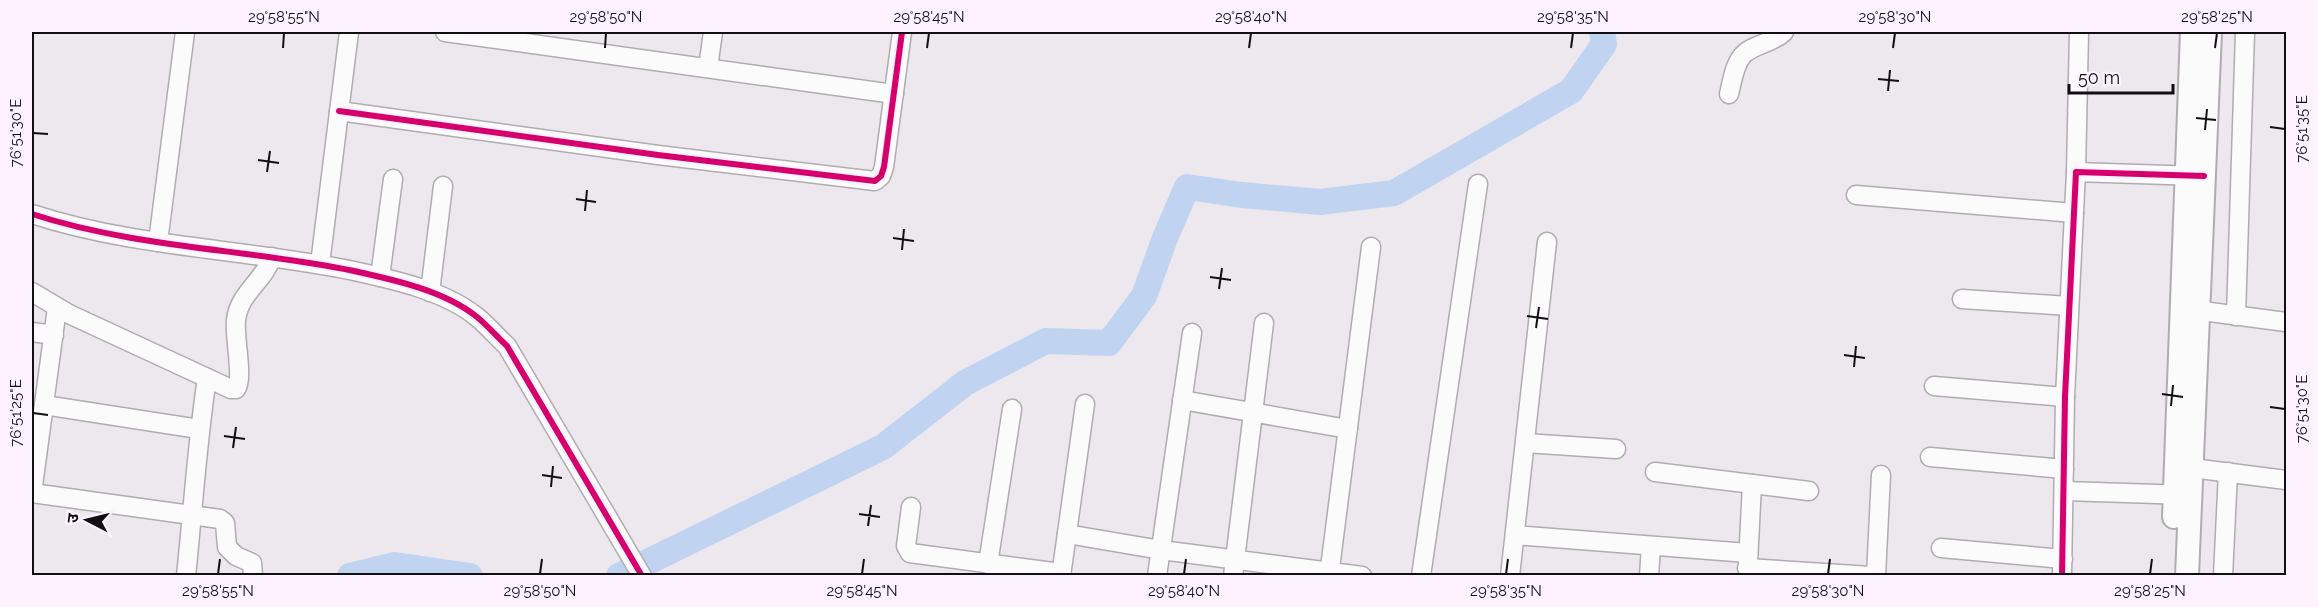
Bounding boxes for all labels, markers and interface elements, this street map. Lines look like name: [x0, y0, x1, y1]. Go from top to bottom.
text: 29°58'55"N: [248, 8, 320, 26]
text: 29°58'50"N: [570, 8, 642, 26]
text: 29°58'45"N: [893, 8, 965, 26]
text: 29°58'40"N: [1215, 8, 1287, 26]
text: 29°58'35"N: [1537, 8, 1609, 26]
text: 29°58'30"N: [1859, 8, 1931, 26]
text: 29°58'25"N: [2181, 8, 2253, 26]
scale bar: [2069, 57, 2172, 95]
text: 50 m: [2078, 67, 2120, 88]
text: 76°51'35"E: [2293, 95, 2311, 163]
text: 76°51'30"E: [7, 99, 25, 167]
text: 76°51'30"E: [2293, 375, 2311, 443]
text: 76°51'25"E: [7, 379, 25, 447]
north arrow: [57, 490, 117, 550]
text: उ: [63, 512, 83, 524]
text: 29°58'55"N: [182, 582, 254, 600]
text: 29°58'50"N: [504, 582, 576, 600]
text: 29°58'45"N: [826, 582, 898, 600]
text: 29°58'40"N: [1148, 582, 1220, 600]
text: 29°58'35"N: [1470, 582, 1542, 600]
text: 29°58'30"N: [1792, 582, 1864, 600]
text: 29°58'25"N: [2114, 582, 2186, 600]

